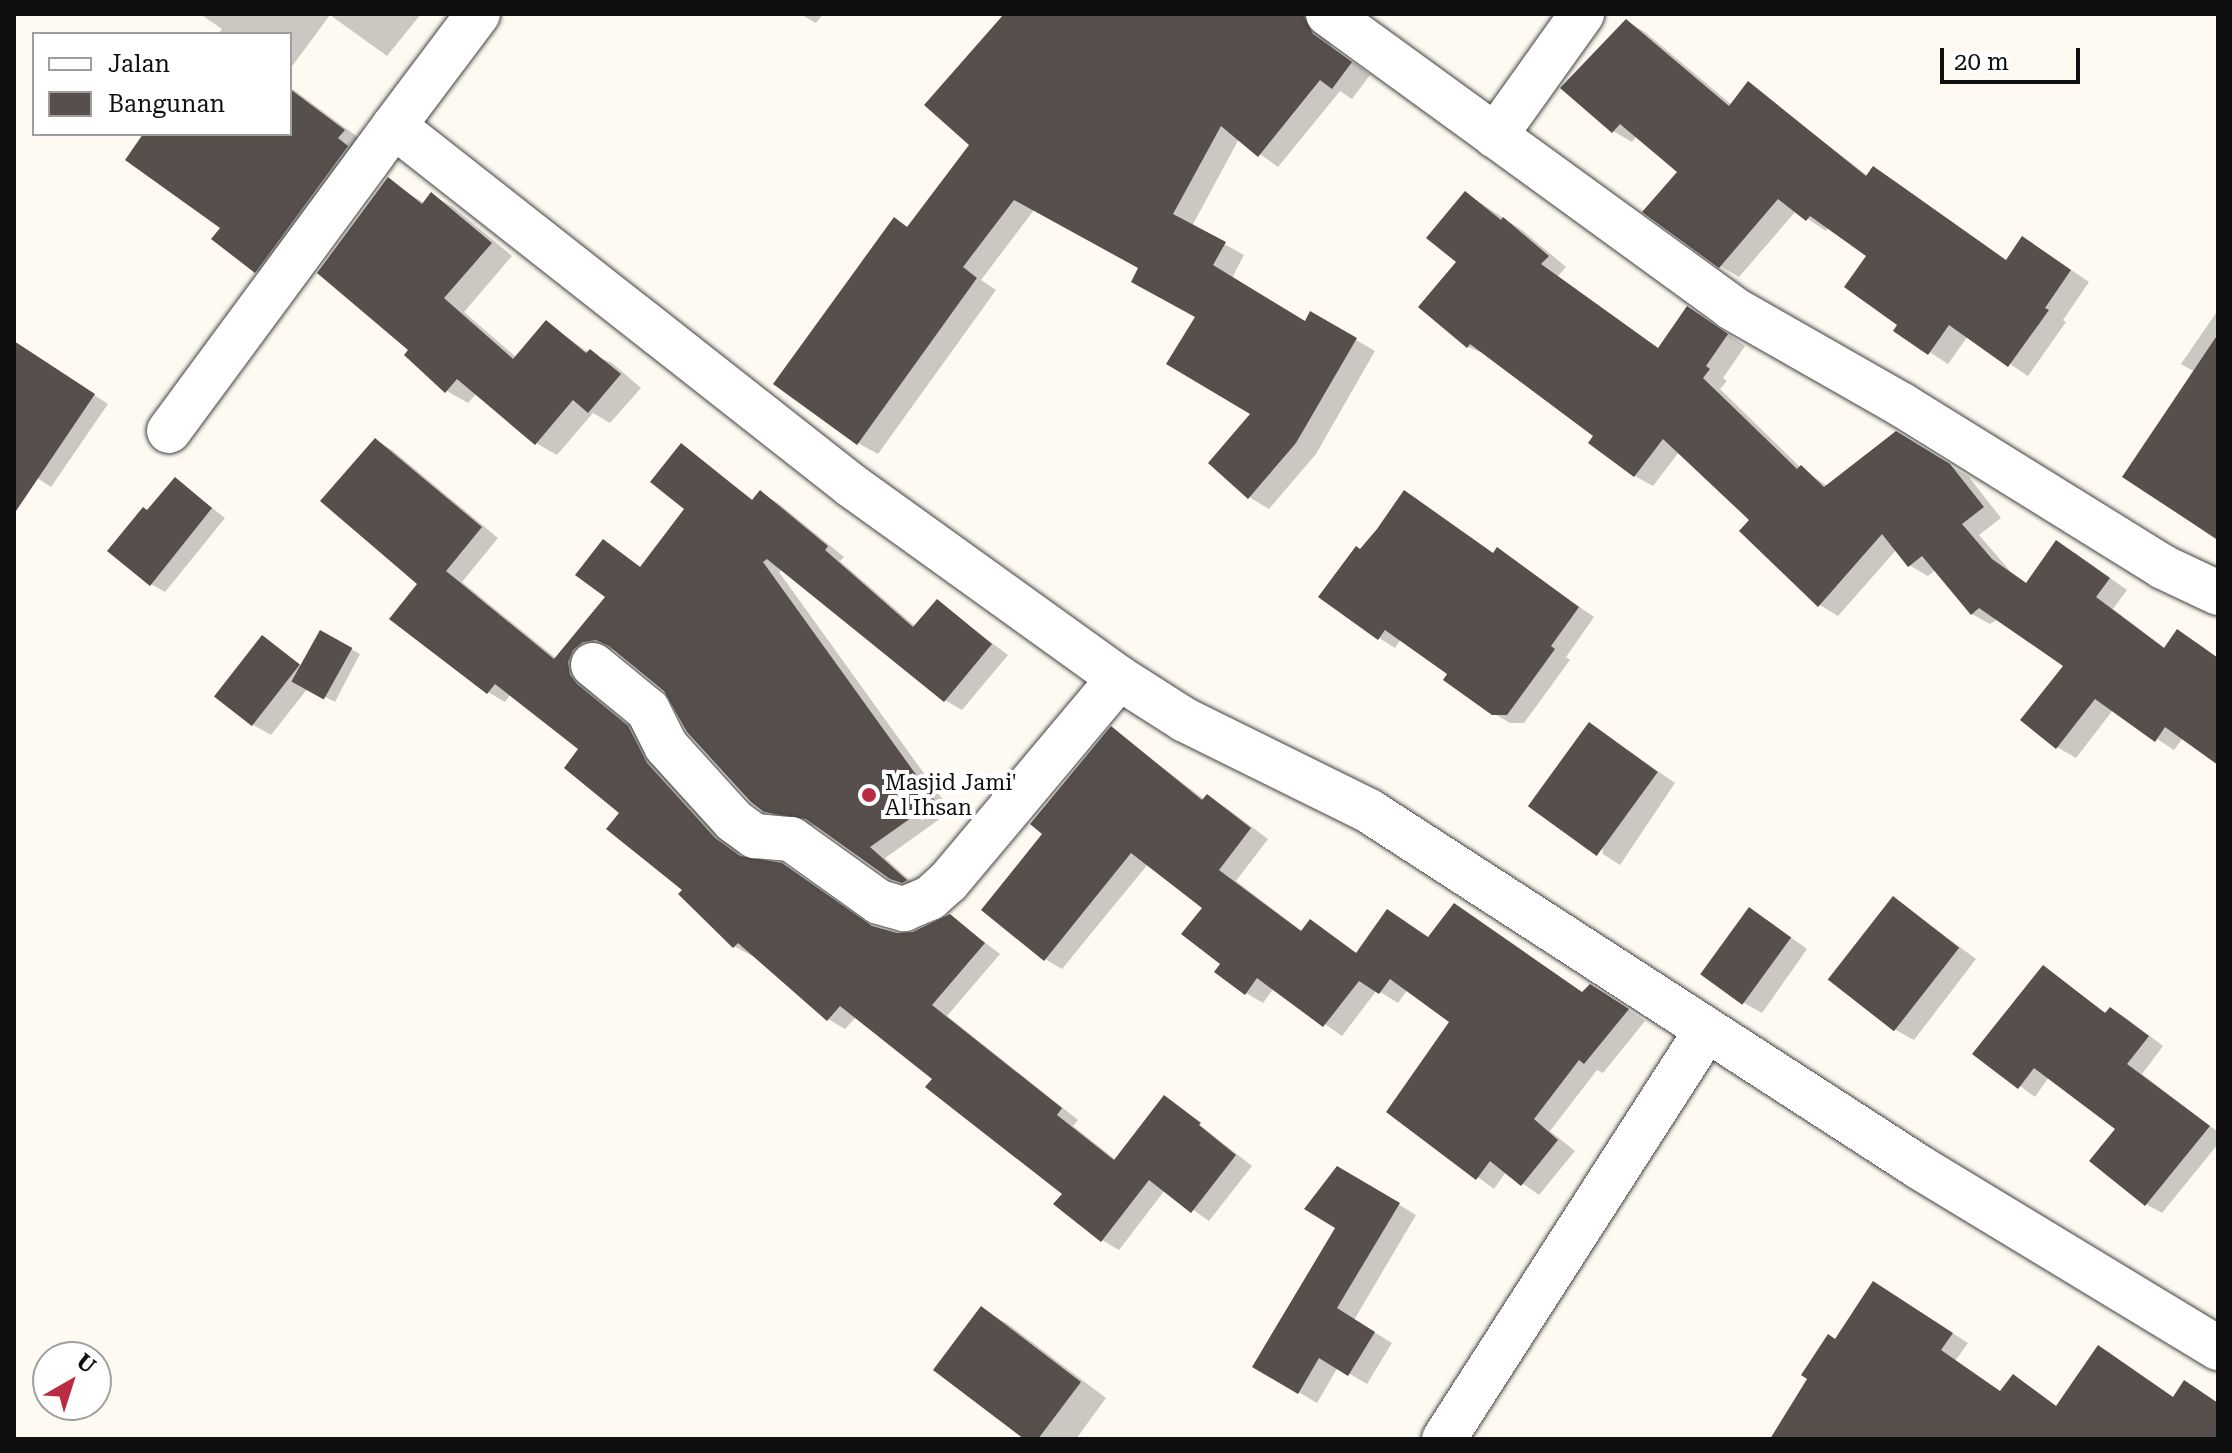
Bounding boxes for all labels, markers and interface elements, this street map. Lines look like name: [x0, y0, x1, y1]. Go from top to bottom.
legend: [32, 32, 292, 136]
scale bar: [1944, 32, 2084, 82]
text: 20 m: [1954, 48, 2009, 76]
text: Jalan: [108, 50, 170, 78]
text: Bangunan: [108, 90, 225, 118]
place label: Masjid Jami' Al Ihsan: [885, 769, 1017, 820]
marker: Masjid Jami' Al Ihsan: [860, 786, 878, 804]
north arrow: [32, 1341, 112, 1421]
text: U: [72, 1348, 101, 1379]

